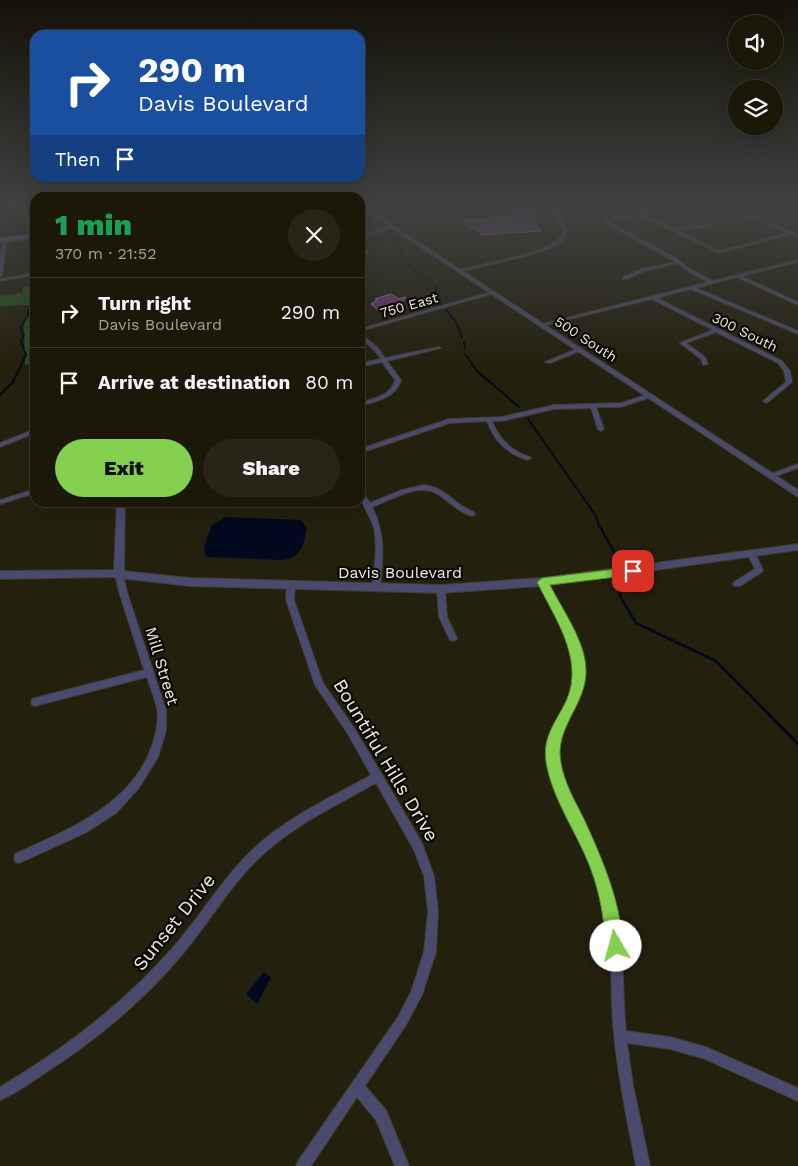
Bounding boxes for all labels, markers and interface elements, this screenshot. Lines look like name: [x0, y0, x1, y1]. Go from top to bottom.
map controls: [728, 15, 783, 135]
button: sound: [728, 15, 783, 70]
text: 290 m: [138, 49, 246, 91]
icon: right: [55, 50, 120, 115]
button: layers: [728, 80, 783, 135]
text: Davis Boulevard: [138, 91, 309, 116]
icon: arrive: [111, 145, 139, 173]
text: Then: [55, 148, 101, 171]
text: 1 min: [55, 207, 132, 242]
button: close: [288, 209, 340, 261]
text: 370 m · 21:52: [55, 244, 156, 263]
street label: 750 East: [378, 289, 440, 321]
text: Turn right: [98, 292, 191, 315]
icon: right: [55, 299, 83, 327]
text: 290 m: [281, 301, 340, 324]
street label: 300 South: [710, 309, 780, 355]
street label: 500 South: [552, 313, 620, 365]
text: Davis Boulevard: [98, 315, 222, 334]
icon: arrive: [55, 369, 83, 397]
text: Arrive at destination: [98, 371, 290, 394]
text: 80 m: [305, 371, 353, 394]
button: Exit: [55, 439, 193, 497]
button: Share: [203, 439, 340, 497]
pin: [612, 550, 654, 592]
icon: arrive: [619, 557, 647, 585]
street label: Davis Boulevard: [338, 563, 462, 582]
street label: Mill Street: [141, 625, 183, 708]
street label: Bountiful Hills Drive: [328, 675, 444, 845]
street label: Sunset Drive: [128, 869, 220, 975]
position arrow: [589, 919, 641, 971]

